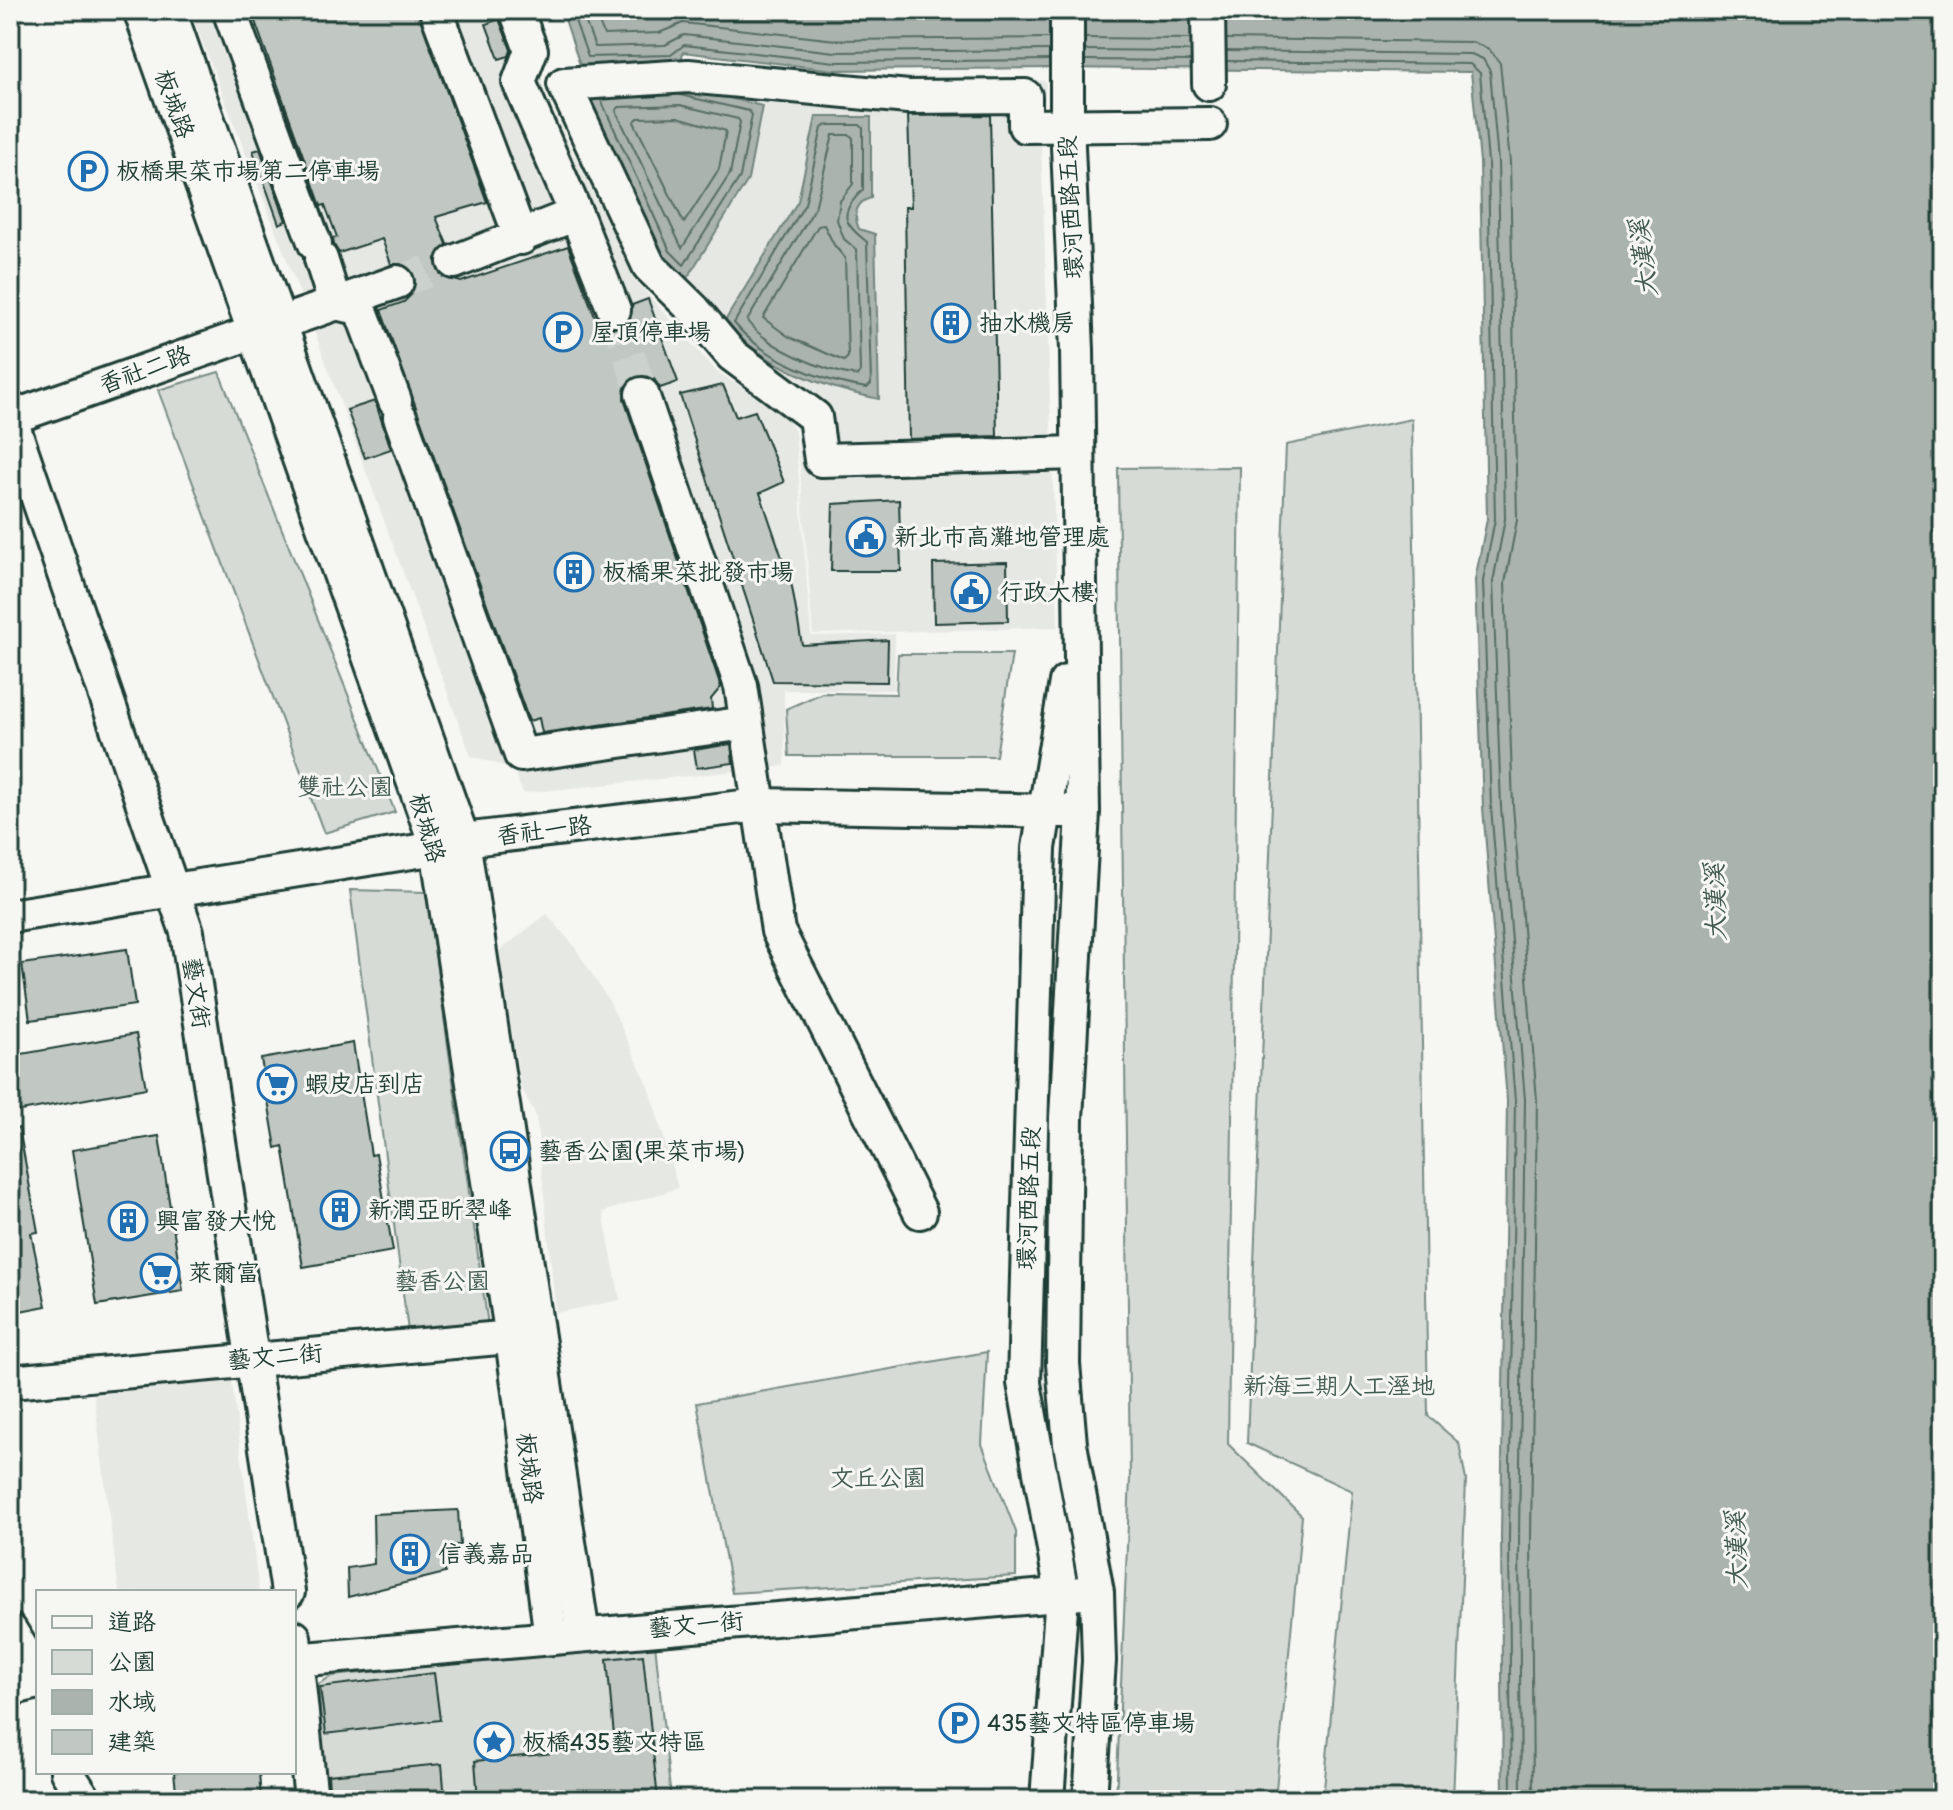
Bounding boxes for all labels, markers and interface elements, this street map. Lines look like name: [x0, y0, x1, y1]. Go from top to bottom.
street label: 板城路: [148, 65, 200, 143]
street label: 環河西路五段: [1053, 134, 1089, 280]
parking icon: 板橋果菜市場第二停車場: [67, 150, 109, 192]
place label: 板橋果菜市場第二停車場: [116, 157, 380, 186]
water label: 大漢溪: [1623, 215, 1665, 299]
building icon: 抽水機房: [930, 302, 972, 344]
place label: 抽水機房: [979, 309, 1075, 338]
parking icon: 屋頂停車場: [542, 311, 584, 353]
place label: 屋頂停車場: [591, 318, 711, 347]
street label: 香社二路: [95, 340, 195, 400]
public building icon: 新北市高灘地管理處: [845, 516, 887, 558]
place label: 新北市高灘地管理處: [894, 523, 1110, 552]
building icon: 板橋果菜批發市場: [553, 551, 595, 593]
place label: 板橋果菜批發市場: [602, 558, 794, 587]
public building icon: 行政大樓: [950, 571, 992, 613]
place label: 行政大樓: [999, 578, 1095, 607]
park label: 雙社公園: [297, 773, 393, 802]
street label: 板城路: [403, 789, 451, 867]
street label: 香社一路: [495, 811, 593, 851]
water label: 大漢溪: [1699, 860, 1733, 942]
street label: 藝文街: [176, 955, 216, 1031]
supermarket icon: 蝦皮店到店: [256, 1063, 298, 1105]
place label: 蝦皮店到店: [305, 1070, 425, 1099]
street label: 環河西路五段: [1012, 1126, 1046, 1270]
bus stop icon: 藝香公園(果菜市場): [489, 1130, 531, 1172]
place label: 藝香公園(果菜市場): [538, 1137, 746, 1166]
building icon: 新潤亞昕翠峰: [319, 1189, 361, 1231]
place label: 新潤亞昕翠峰: [368, 1196, 512, 1225]
building icon: 興富發大悦: [107, 1200, 149, 1242]
place label: 興富發大悦: [156, 1207, 276, 1236]
supermarket icon: 萊爾富: [139, 1252, 181, 1294]
place label: 萊爾富: [188, 1259, 260, 1288]
park label: 藝香公園: [394, 1267, 490, 1296]
street label: 藝文二街: [226, 1338, 324, 1376]
park label: 新海三期人工溼地: [1243, 1372, 1435, 1401]
street label: 板城路: [510, 1431, 548, 1505]
park label: 文丘公園: [830, 1464, 926, 1493]
water label: 大漢溪: [1720, 1508, 1754, 1590]
building icon: 信義嘉品: [389, 1533, 431, 1575]
place label: 信義嘉品: [438, 1540, 534, 1569]
legend: [36, 1590, 296, 1774]
street label: 藝文一街: [647, 1606, 745, 1644]
text: 道路: [108, 1608, 156, 1637]
text: 公園: [108, 1648, 156, 1677]
text: 水域: [108, 1688, 156, 1717]
parking icon: 435藝文特區停車場: [938, 1702, 980, 1744]
place label: 435藝文特區停車場: [987, 1709, 1195, 1738]
place icon: 板橋435藝文特區: [473, 1721, 515, 1763]
text: 建築: [108, 1728, 156, 1757]
place label: 板橋435藝文特區: [522, 1728, 706, 1757]

